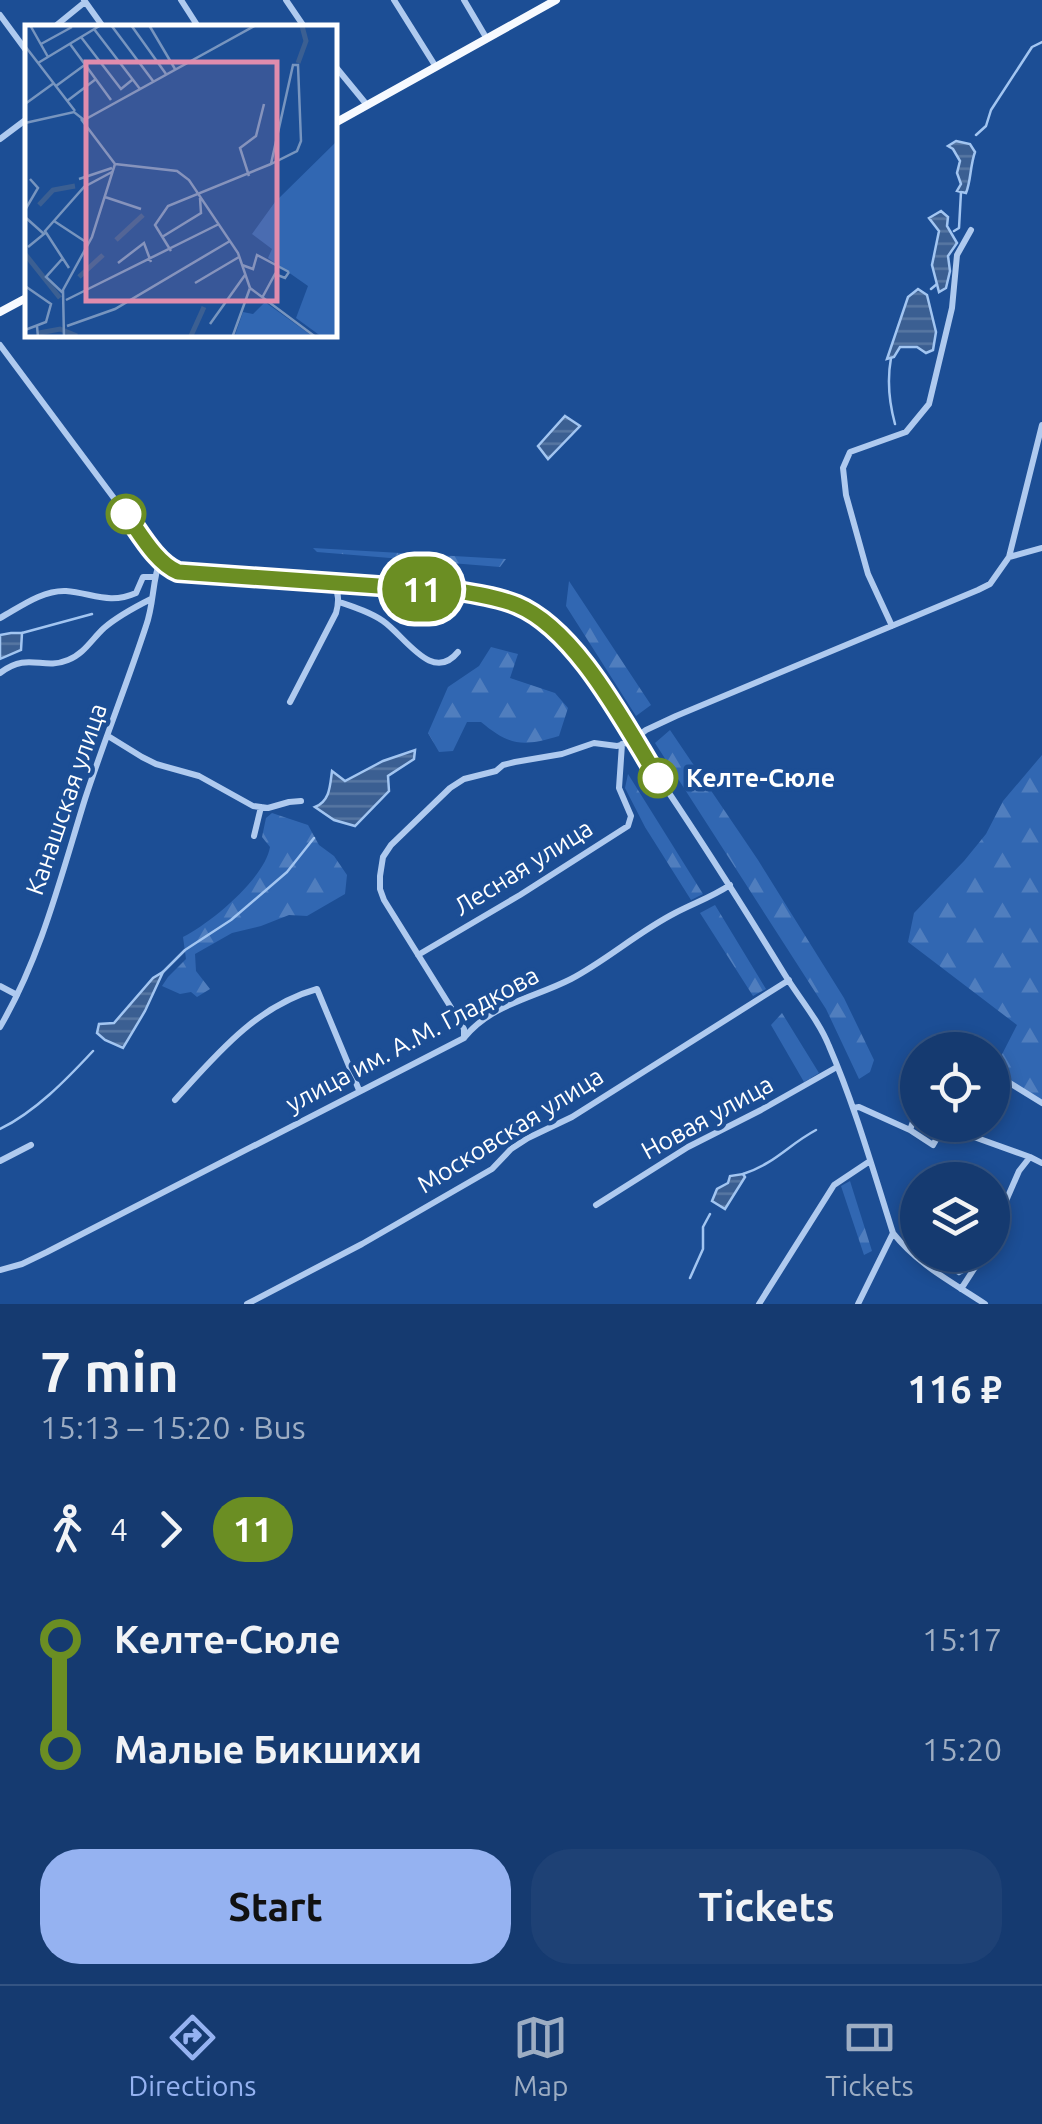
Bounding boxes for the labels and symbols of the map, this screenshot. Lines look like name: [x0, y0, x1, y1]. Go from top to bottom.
inset map: [25, 25, 338, 338]
unlabelled marker: [107, 495, 145, 533]
line badge: 11: [377, 556, 467, 622]
street label: Канашская улица: [20, 700, 112, 898]
marker: Келте-Сюле: [639, 759, 677, 797]
place label: Келте-Сюле: [686, 764, 835, 792]
street label: Лесная улица: [449, 813, 597, 921]
street label: улица им. А.М. Гладкова: [281, 960, 543, 1118]
street label: Московская улица: [412, 1062, 608, 1198]
street label: Новая улица: [636, 1069, 778, 1165]

